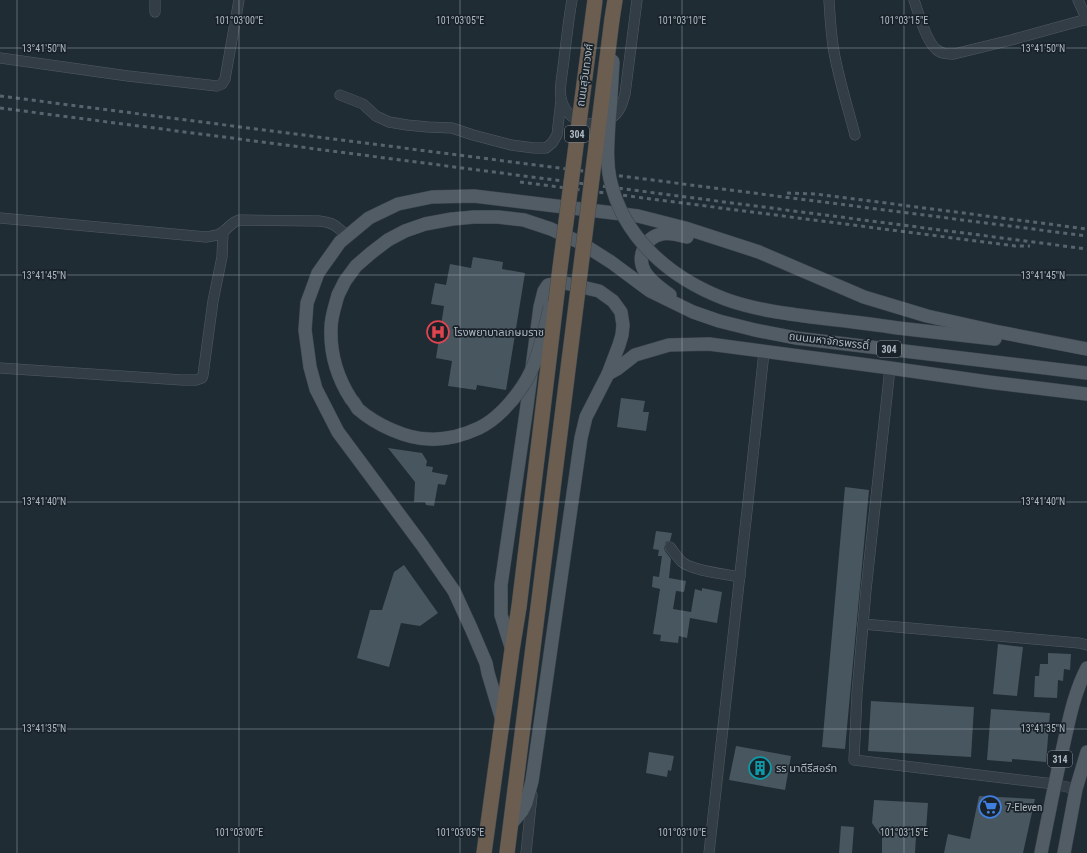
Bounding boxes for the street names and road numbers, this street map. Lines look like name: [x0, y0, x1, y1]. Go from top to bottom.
street label: ถนนสุวินทวงศ์: [574, 43, 596, 107]
road number: 304: [565, 126, 589, 142]
street label: ถนนมหาจักรพรรดิ์: [788, 329, 870, 352]
road number: 304: [877, 341, 901, 357]
road number: 314: [1048, 751, 1072, 767]

